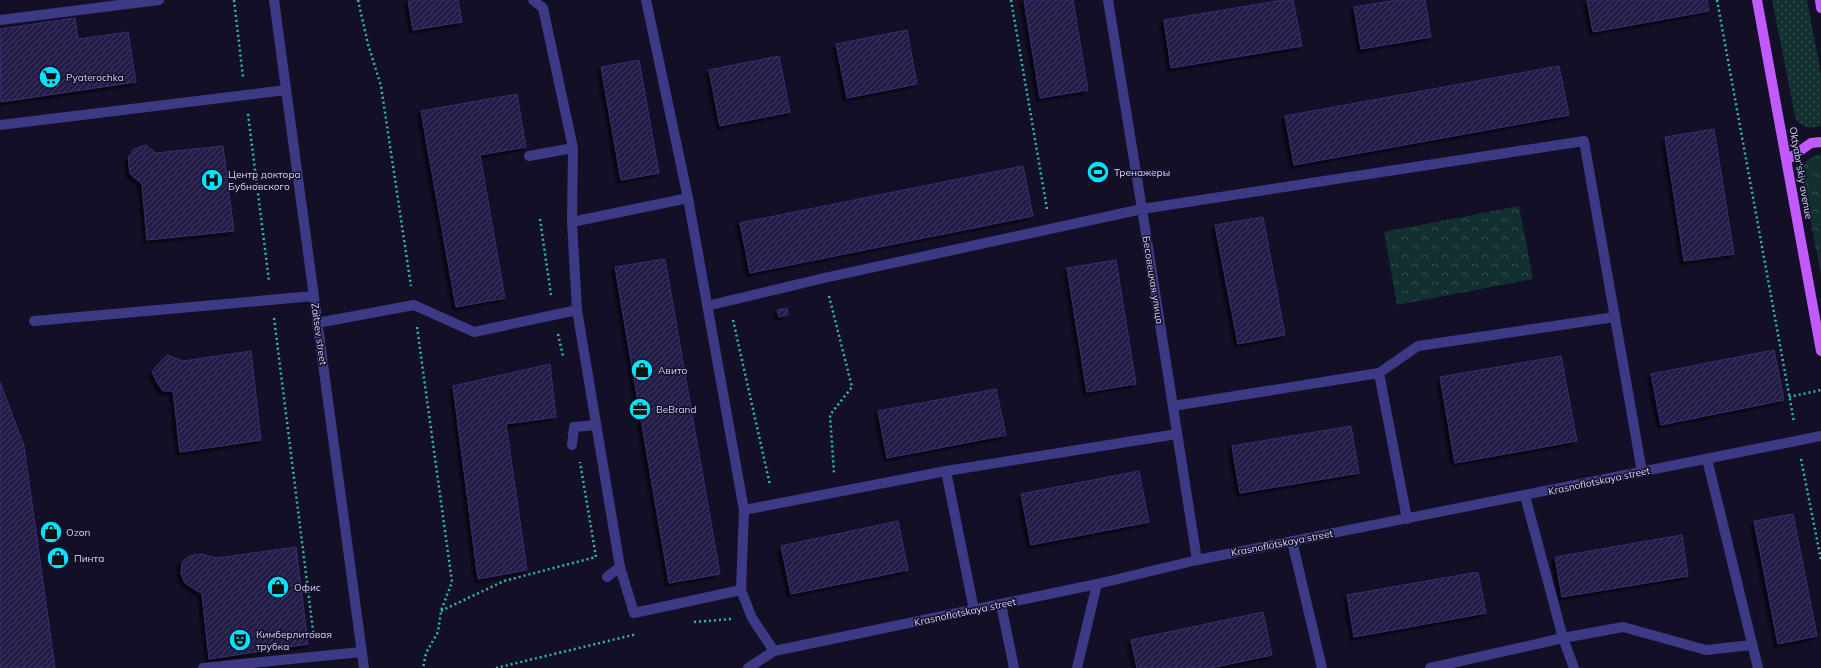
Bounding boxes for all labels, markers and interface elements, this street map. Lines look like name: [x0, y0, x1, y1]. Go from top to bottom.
supermarket icon: Pyaterochka: [37, 64, 63, 90]
place label: Pyaterochka: [66, 71, 124, 84]
street label: Oktyabr'skiy avenue: [1786, 126, 1816, 220]
sports icon: Тренажеры: [1085, 159, 1111, 185]
place label: Тренажеры: [1114, 166, 1170, 179]
hospital icon: Центр доктора Бубновского: [199, 167, 225, 193]
place label: Центр доктора Бубновского: [228, 168, 301, 193]
street label: Бесовецкая улица: [1140, 235, 1166, 325]
street label: Zaitsev street: [308, 302, 330, 366]
shop icon: Авито: [629, 357, 655, 383]
place label: Авито: [658, 364, 687, 377]
office icon: BeBrand: [627, 396, 653, 422]
place label: BeBrand: [656, 403, 696, 416]
street label: Krasnoflotskaya street: [1547, 464, 1651, 498]
shop icon: Ozon: [38, 519, 64, 545]
place label: Ozon: [66, 526, 91, 539]
street label: Krasnoflotskaya street: [1230, 527, 1335, 559]
shop icon: Пинта: [45, 545, 71, 571]
place label: Пинта: [74, 552, 104, 565]
shop icon: Офис: [265, 574, 291, 600]
place label: Офис: [294, 581, 321, 594]
street label: Krasnoflotskaya street: [913, 595, 1017, 629]
theatre icon: Кимберлитовая трубка: [227, 627, 253, 653]
place label: Кимберлитовая трубка: [256, 628, 332, 653]

